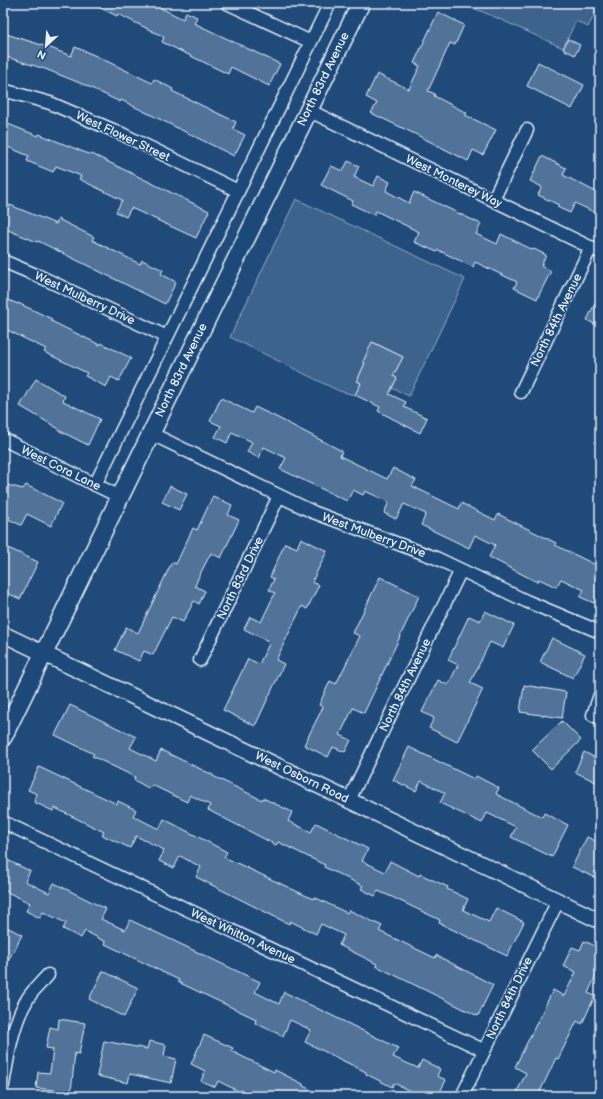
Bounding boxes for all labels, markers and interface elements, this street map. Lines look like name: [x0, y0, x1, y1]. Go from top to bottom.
north arrow: [26, 26, 66, 66]
street label: North 83rd Avenue: [294, 30, 353, 129]
text: N: [35, 47, 48, 62]
street label: West Flower Street: [73, 108, 173, 165]
street label: West Monterey Way: [403, 152, 505, 212]
street label: West Mulberry Drive: [32, 269, 137, 328]
street label: North 84th Avenue: [527, 271, 586, 369]
street label: North 83rd Avenue: [152, 321, 211, 420]
street label: West Cora Lane: [18, 443, 103, 494]
street label: West Mulberry Drive: [320, 510, 428, 561]
street label: North 83rd Drive: [214, 534, 267, 622]
street label: North 84th Avenue: [376, 636, 435, 734]
street label: West Osborn Road: [253, 748, 351, 807]
street label: West Whitton Avenue: [188, 906, 298, 967]
street label: North 84th Drive: [483, 955, 536, 1042]

